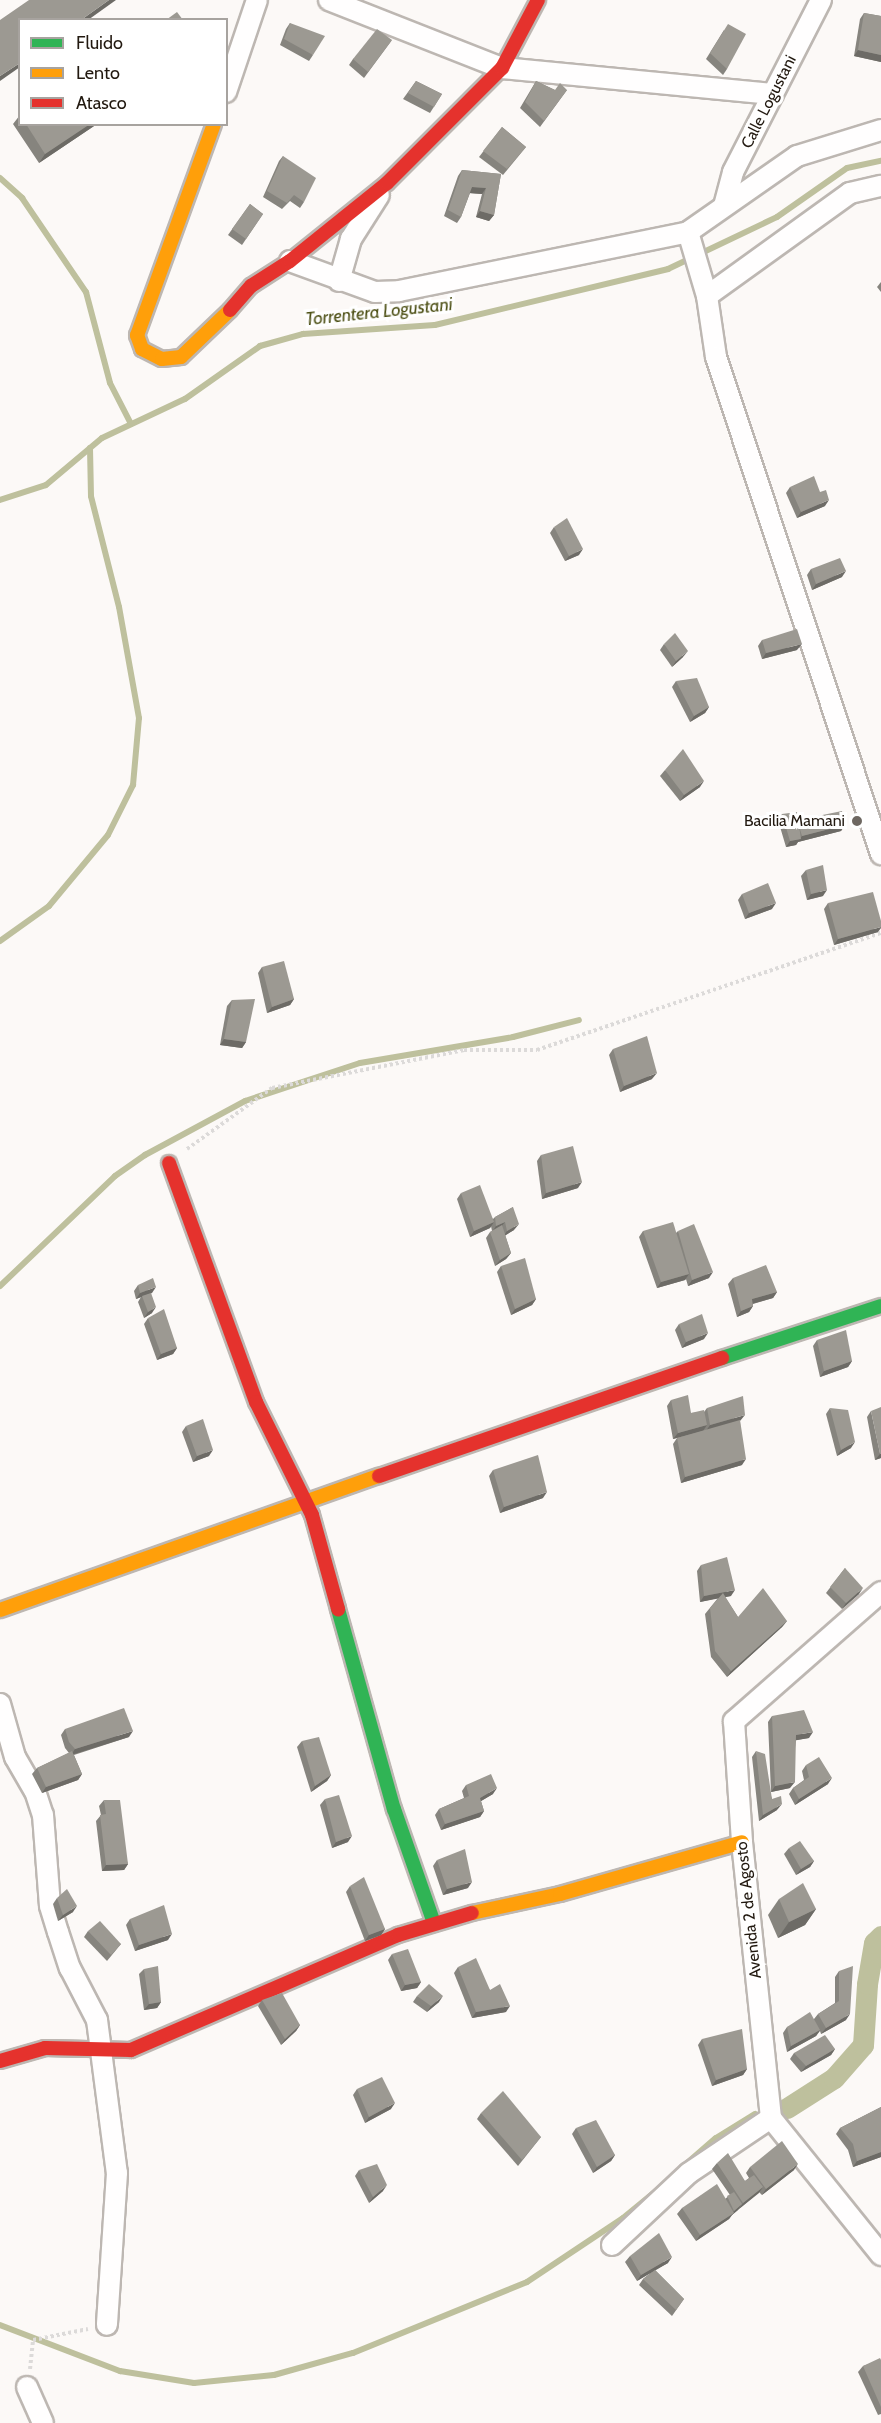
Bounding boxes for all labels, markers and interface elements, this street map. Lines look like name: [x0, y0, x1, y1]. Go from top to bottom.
legend: [18, 18, 228, 126]
text: Fluido: [76, 32, 123, 54]
street label: Calle Logustani: [737, 52, 801, 152]
text: Lento: [76, 62, 120, 84]
text: Atasco: [76, 92, 127, 114]
water label: Torrentera Logustani: [304, 294, 454, 330]
place label: Bacilia Mamani: [744, 811, 845, 831]
marker: Bacilia Mamani: [850, 814, 864, 828]
street label: Avenida 2 de Agosto: [732, 1841, 766, 1979]

